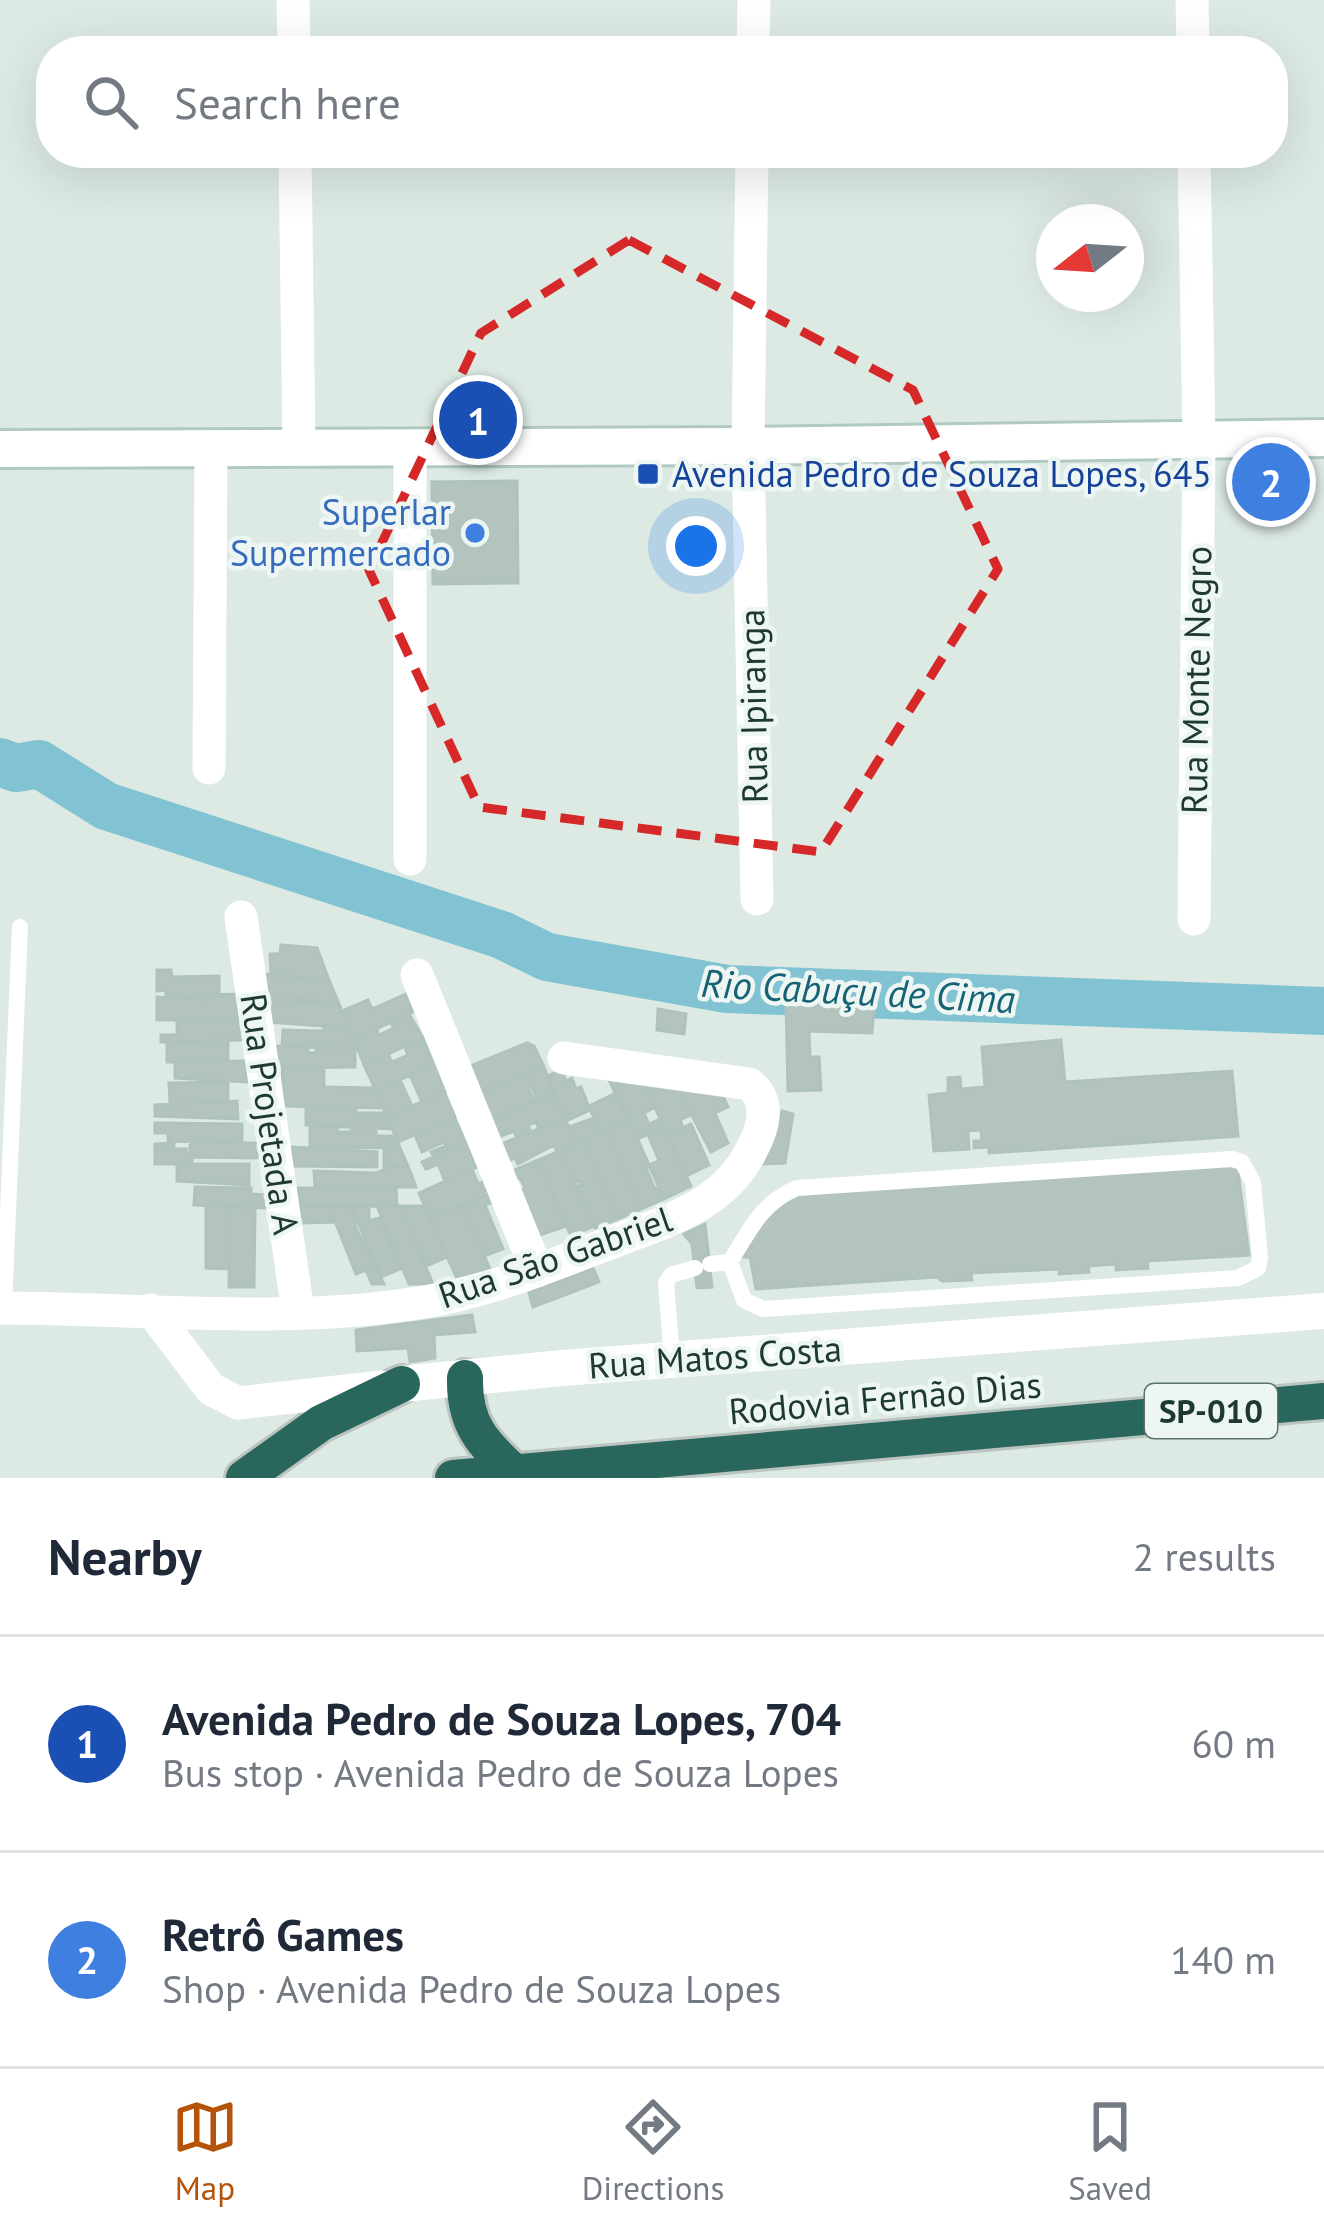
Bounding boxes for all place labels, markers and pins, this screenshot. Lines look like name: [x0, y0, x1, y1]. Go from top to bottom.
pin: 1: [439, 375, 517, 465]
pin: 2: [1232, 437, 1310, 527]
place label: Avenida Pedro de Souza Lopes, 645: [672, 450, 1212, 497]
marker: Avenida Pedro de Souza Lopes, 645: [635, 461, 661, 487]
place label: Superlar Supermercado: [230, 488, 451, 576]
marker: Superlar Supermercado: [462, 520, 488, 546]

